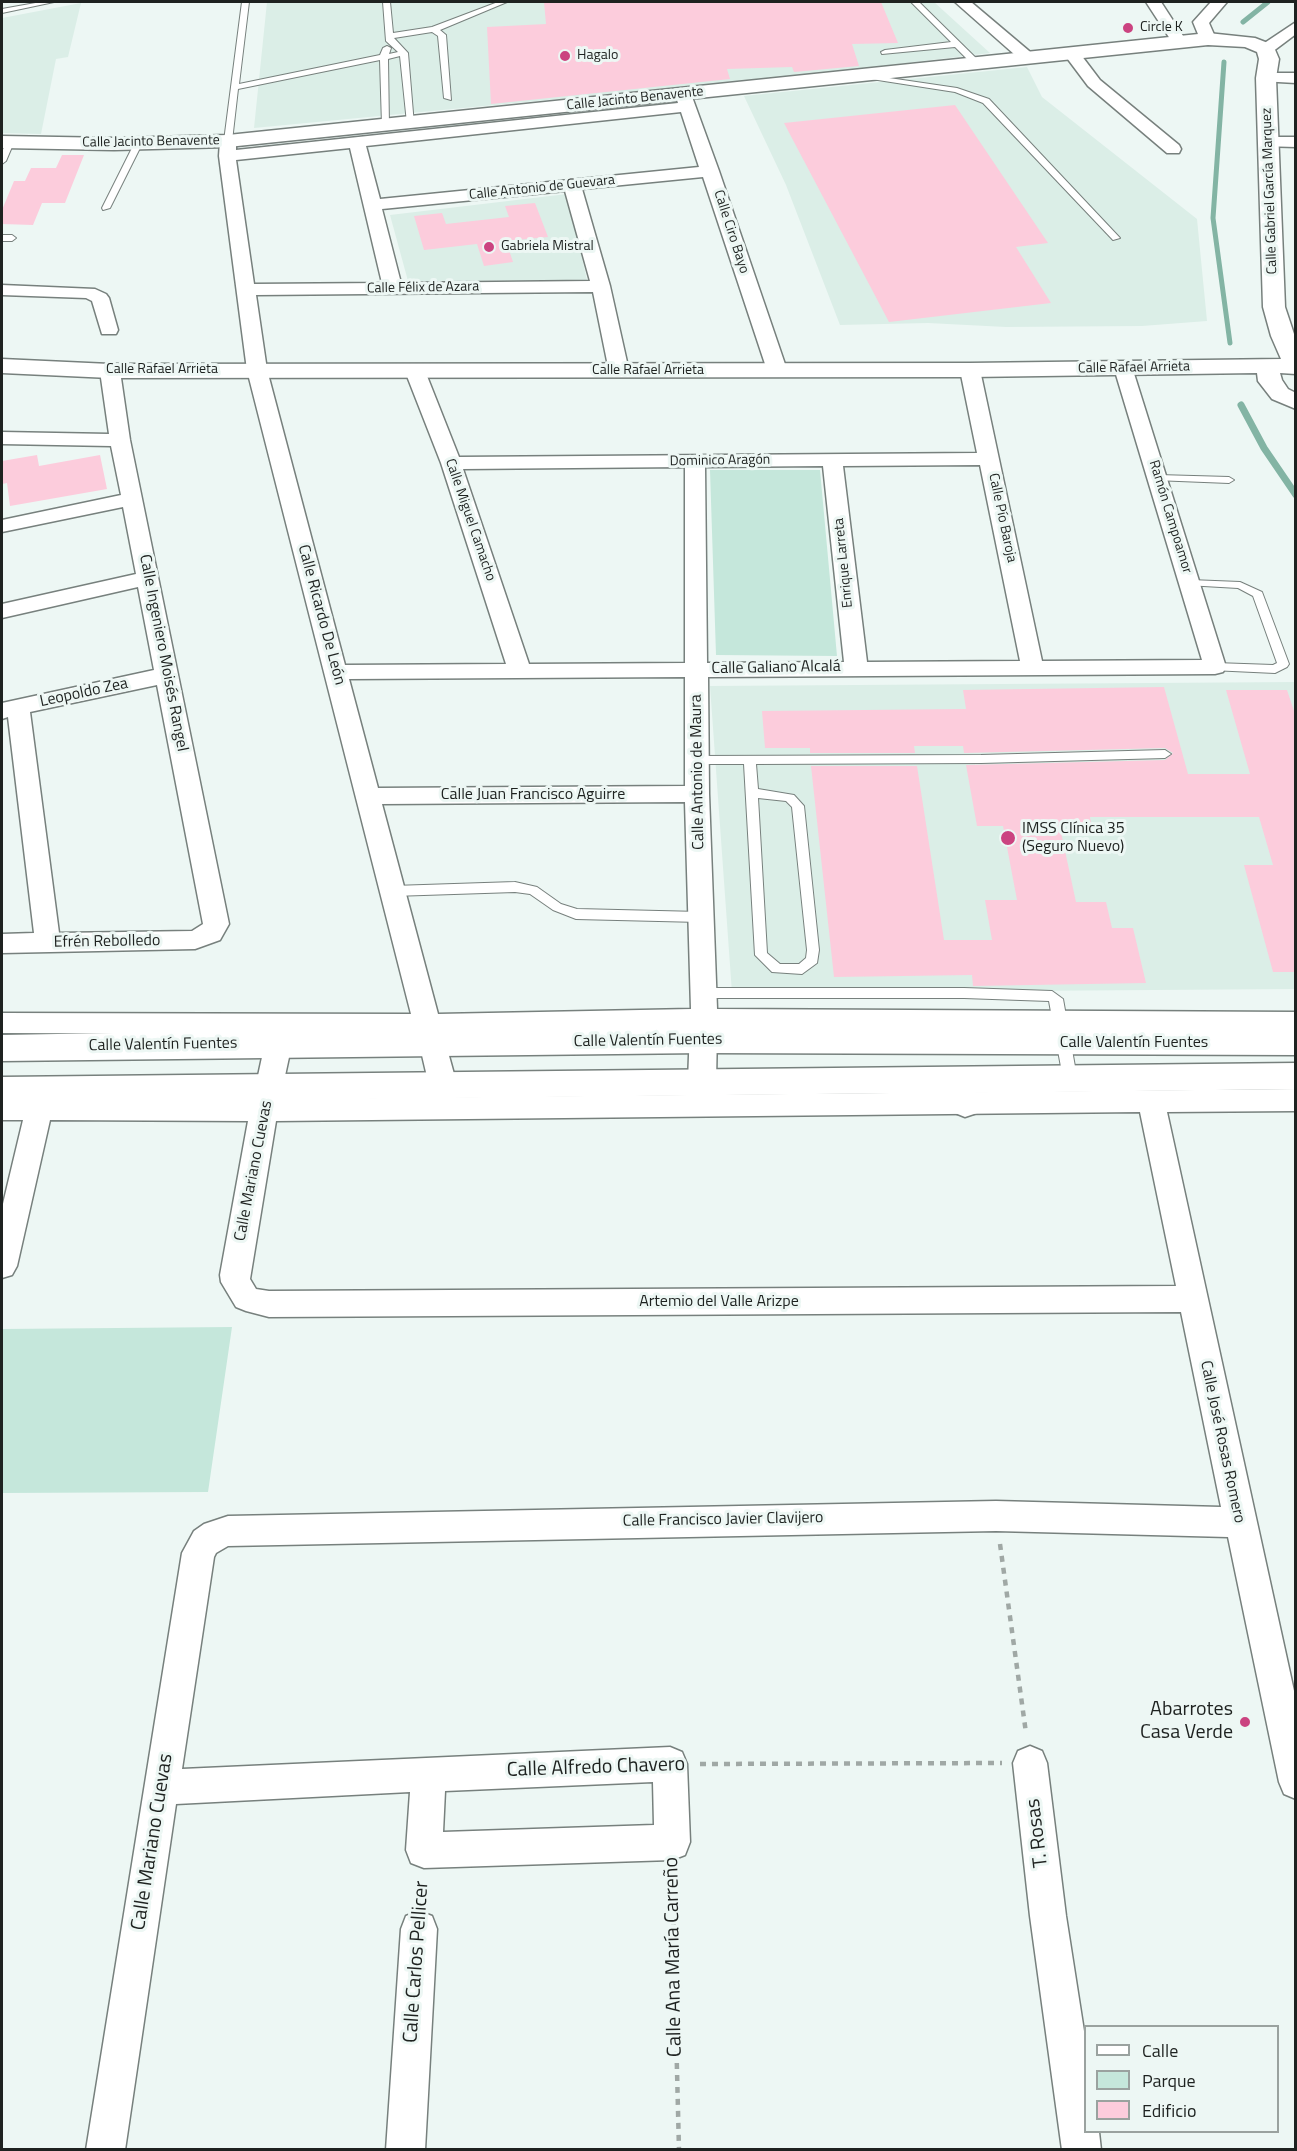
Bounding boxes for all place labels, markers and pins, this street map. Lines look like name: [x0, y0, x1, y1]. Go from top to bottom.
place label: Circle K: [1140, 20, 1183, 36]
marker: Circle K: [1121, 21, 1135, 35]
place label: Hagalo: [577, 48, 618, 64]
marker: Hagalo: [558, 49, 572, 63]
place label: Gabriela Mistral: [501, 239, 594, 255]
marker: Gabriela Mistral: [482, 240, 496, 254]
place label: IMSS Clínica 35 (Seguro Nuevo): [1022, 819, 1125, 857]
marker: IMSS Clínica 35 (Seguro Nuevo): [999, 829, 1017, 847]
place label: Abarrotes Casa Verde: [1140, 1698, 1233, 1745]
marker: Abarrotes Casa Verde: [1238, 1715, 1252, 1729]

